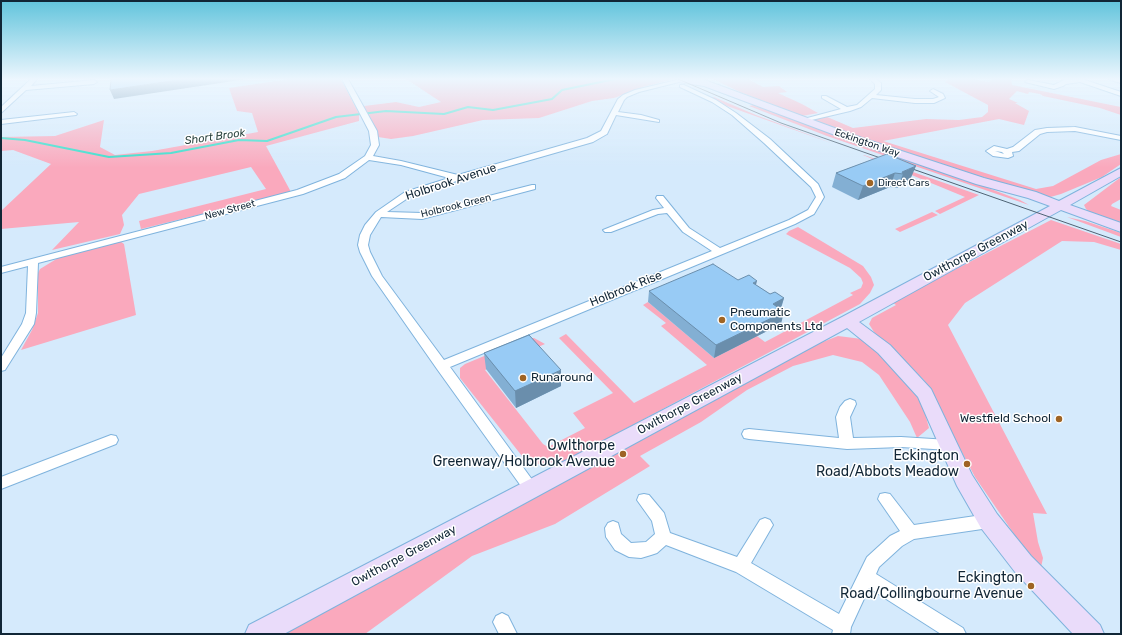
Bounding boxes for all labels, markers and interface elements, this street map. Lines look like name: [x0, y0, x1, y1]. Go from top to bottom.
water label: Short Brook: [184, 126, 246, 148]
street label: Eckington Way: [833, 126, 901, 160]
street label: Holbrook Avenue: [404, 160, 498, 204]
place label: Direct Cars: [878, 177, 930, 189]
marker: Direct Cars: [865, 178, 875, 188]
street label: Holbrook Green: [420, 191, 492, 221]
street label: New Street: [203, 198, 257, 222]
street label: Owlthorpe Greenway: [921, 217, 1031, 285]
street label: Holbrook Rise: [588, 268, 664, 310]
place label: Pneumatic Components Ltd: [730, 306, 823, 334]
marker: Pneumatic Components Ltd: [717, 315, 727, 325]
street label: Owlthorpe Greenway: [635, 370, 745, 438]
place label: Runaround: [531, 371, 593, 385]
marker: Runaround: [518, 373, 528, 383]
place label: Westfield School: [960, 412, 1051, 426]
marker: Westfield School: [1054, 414, 1064, 424]
place label: Owlthorpe Greenway/Holbrook Avenue: [433, 438, 615, 470]
place label: Eckington Road/Abbots Meadow: [816, 448, 959, 480]
marker: Owlthorpe Greenway/Holbrook Avenue: [618, 449, 628, 459]
marker: Eckington Road/Abbots Meadow: [962, 459, 972, 469]
street label: Owlthorpe Greenway: [349, 522, 459, 590]
place label: Eckington Road/Collingbourne Avenue: [840, 570, 1023, 602]
marker: Eckington Road/Collingbourne Avenue: [1026, 581, 1036, 591]

